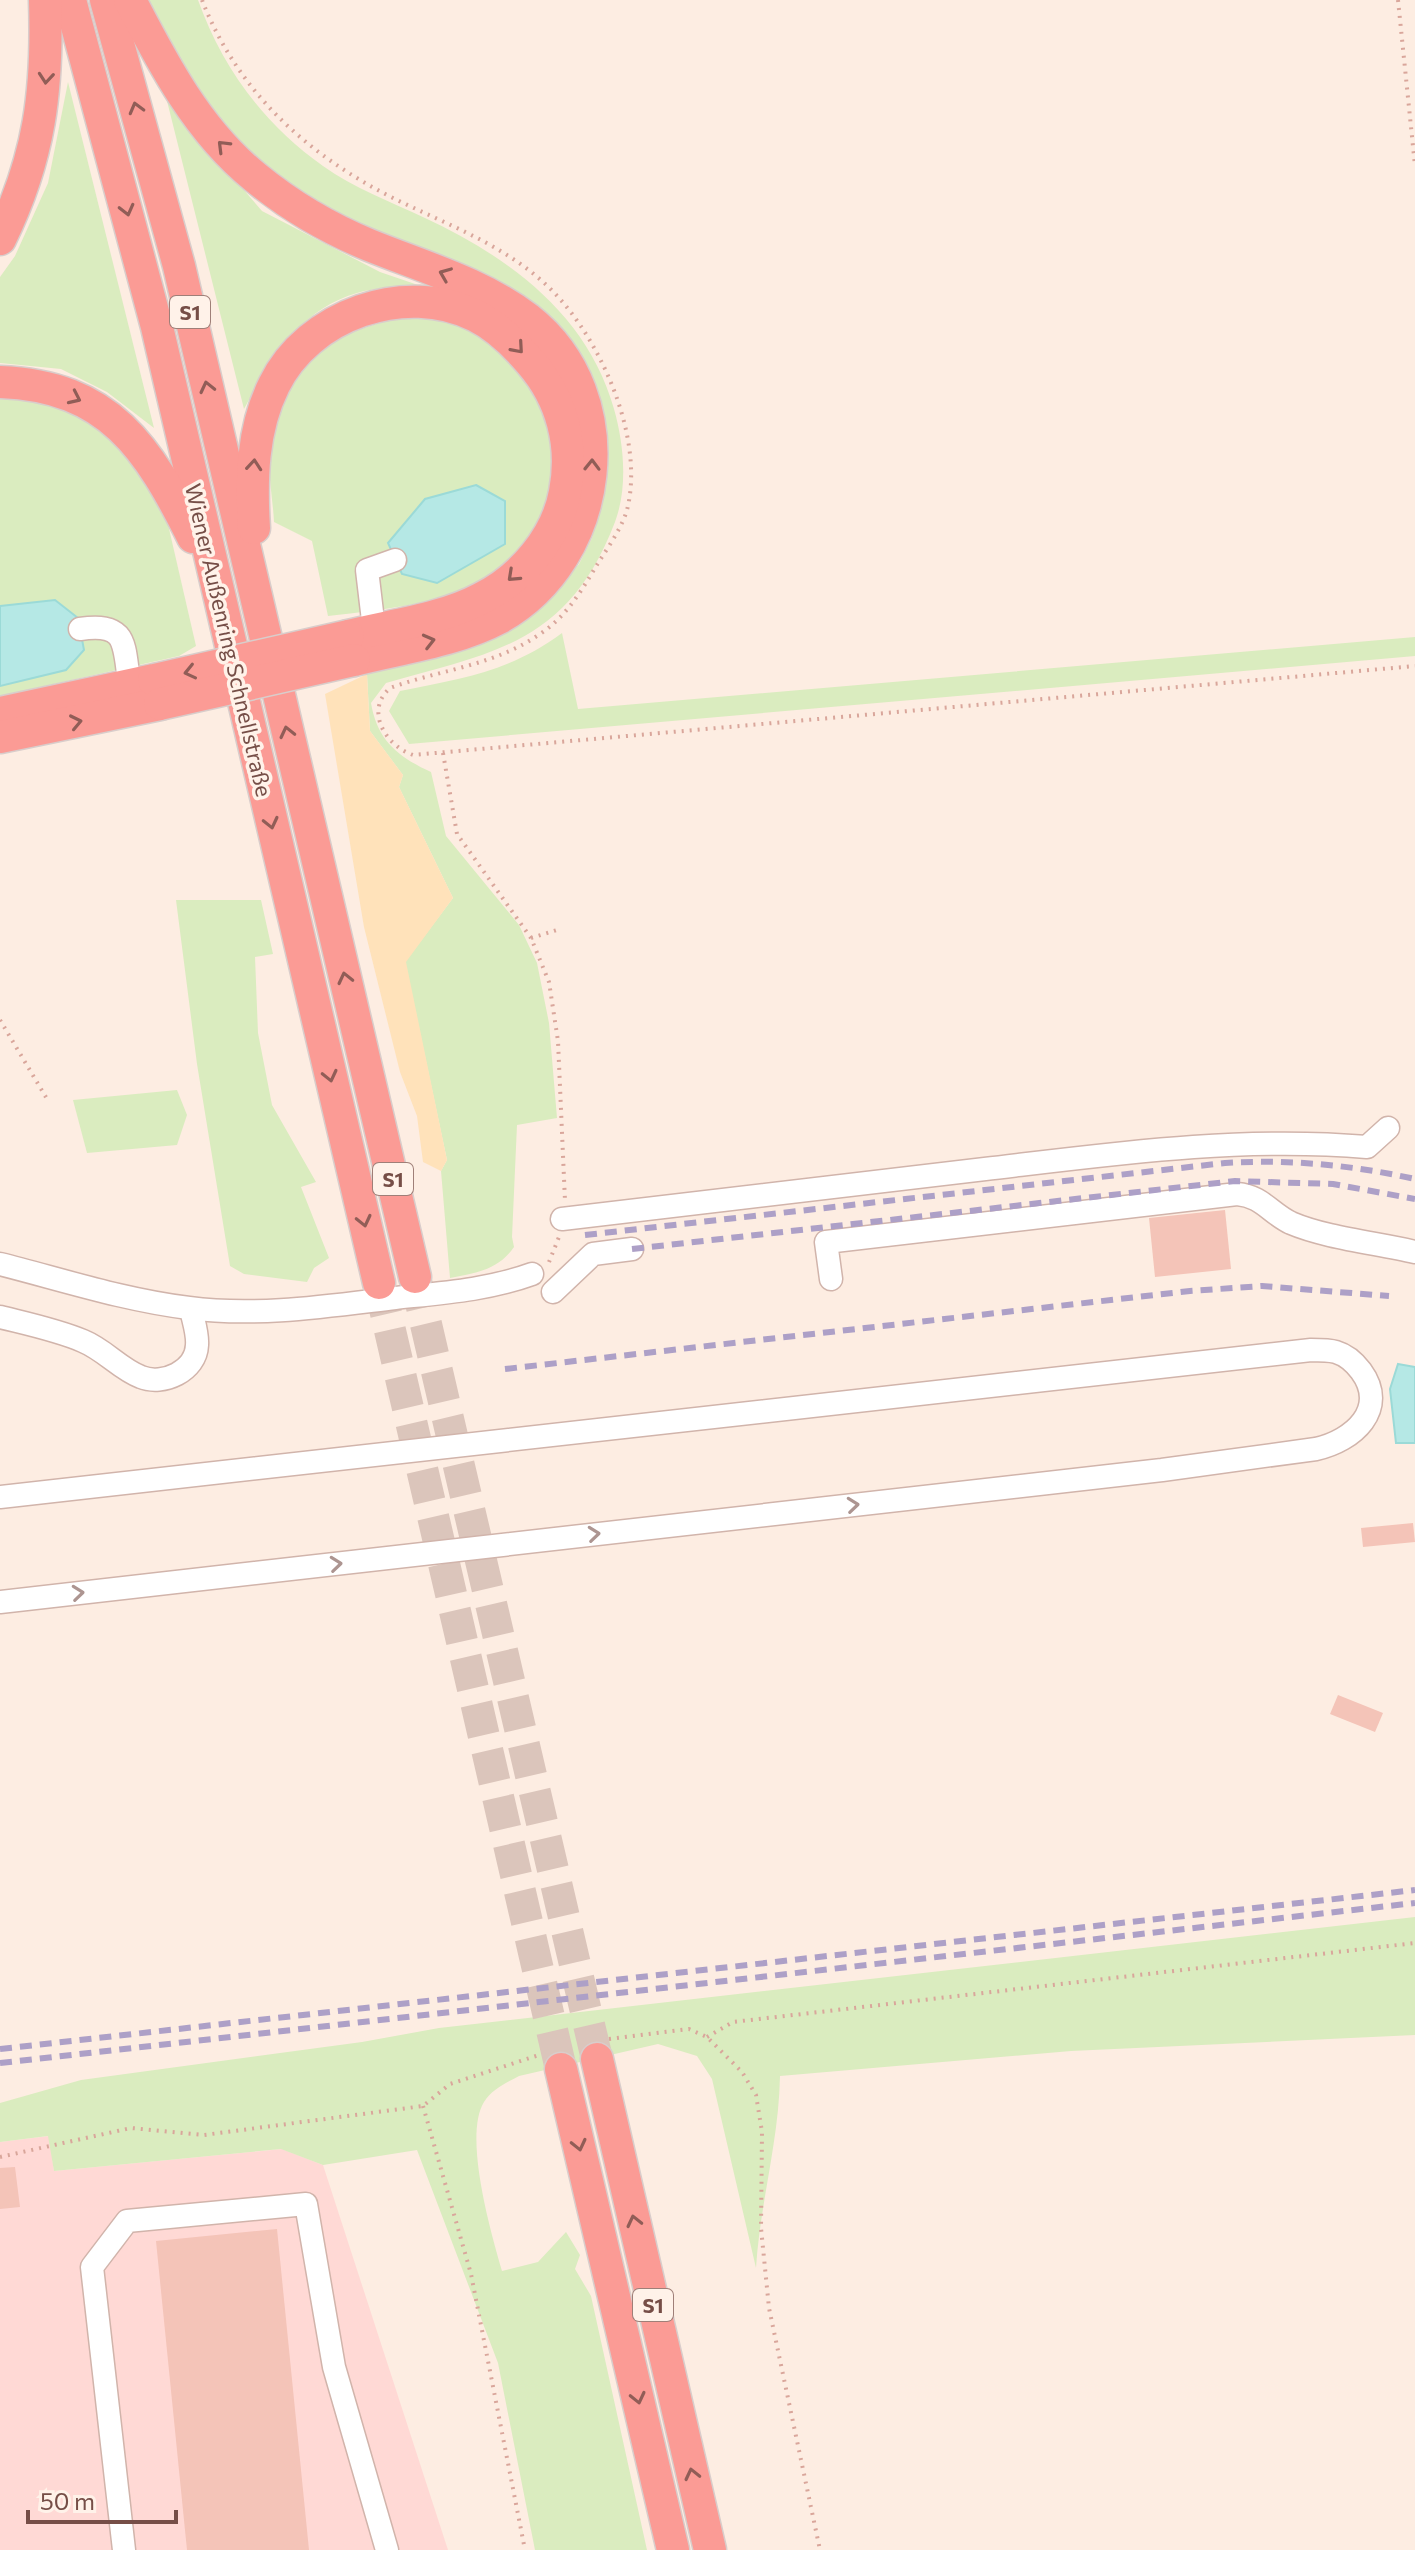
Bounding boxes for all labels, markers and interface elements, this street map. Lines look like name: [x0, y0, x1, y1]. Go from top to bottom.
one-way arrow: [38, 72, 55, 85]
one-way arrow: [129, 101, 145, 115]
one-way arrow: [218, 141, 232, 155]
one-way arrow: [118, 203, 135, 217]
one-way arrow: [439, 267, 453, 284]
road number: S1: [170, 296, 210, 328]
one-way arrow: [508, 338, 523, 353]
one-way arrow: [199, 381, 216, 394]
one-way arrow: [67, 388, 82, 404]
one-way arrow: [245, 458, 262, 471]
one-way arrow: [583, 458, 600, 471]
street label: Wiener Außenring Schnellstraße: [180, 481, 278, 799]
one-way arrow: [508, 567, 522, 582]
one-way arrow: [422, 633, 436, 650]
one-way arrow: [184, 663, 198, 680]
one-way arrow: [69, 714, 83, 731]
one-way arrow: [279, 726, 296, 739]
one-way arrow: [262, 815, 279, 829]
one-way arrow: [337, 972, 354, 986]
one-way arrow: [321, 1069, 338, 1082]
road number: S1: [373, 1163, 413, 1195]
one-way arrow: [355, 1213, 372, 1227]
one-way arrow: [846, 1497, 859, 1514]
one-way arrow: [588, 1526, 601, 1543]
one-way arrow: [330, 1555, 343, 1572]
one-way arrow: [71, 1585, 84, 1602]
one-way arrow: [570, 2138, 587, 2151]
one-way arrow: [626, 2214, 643, 2228]
road number: S1: [633, 2289, 673, 2321]
one-way arrow: [629, 2391, 646, 2405]
one-way arrow: [685, 2468, 702, 2481]
scale bar: [28, 2474, 176, 2524]
text: 50 m: [40, 2486, 95, 2515]

